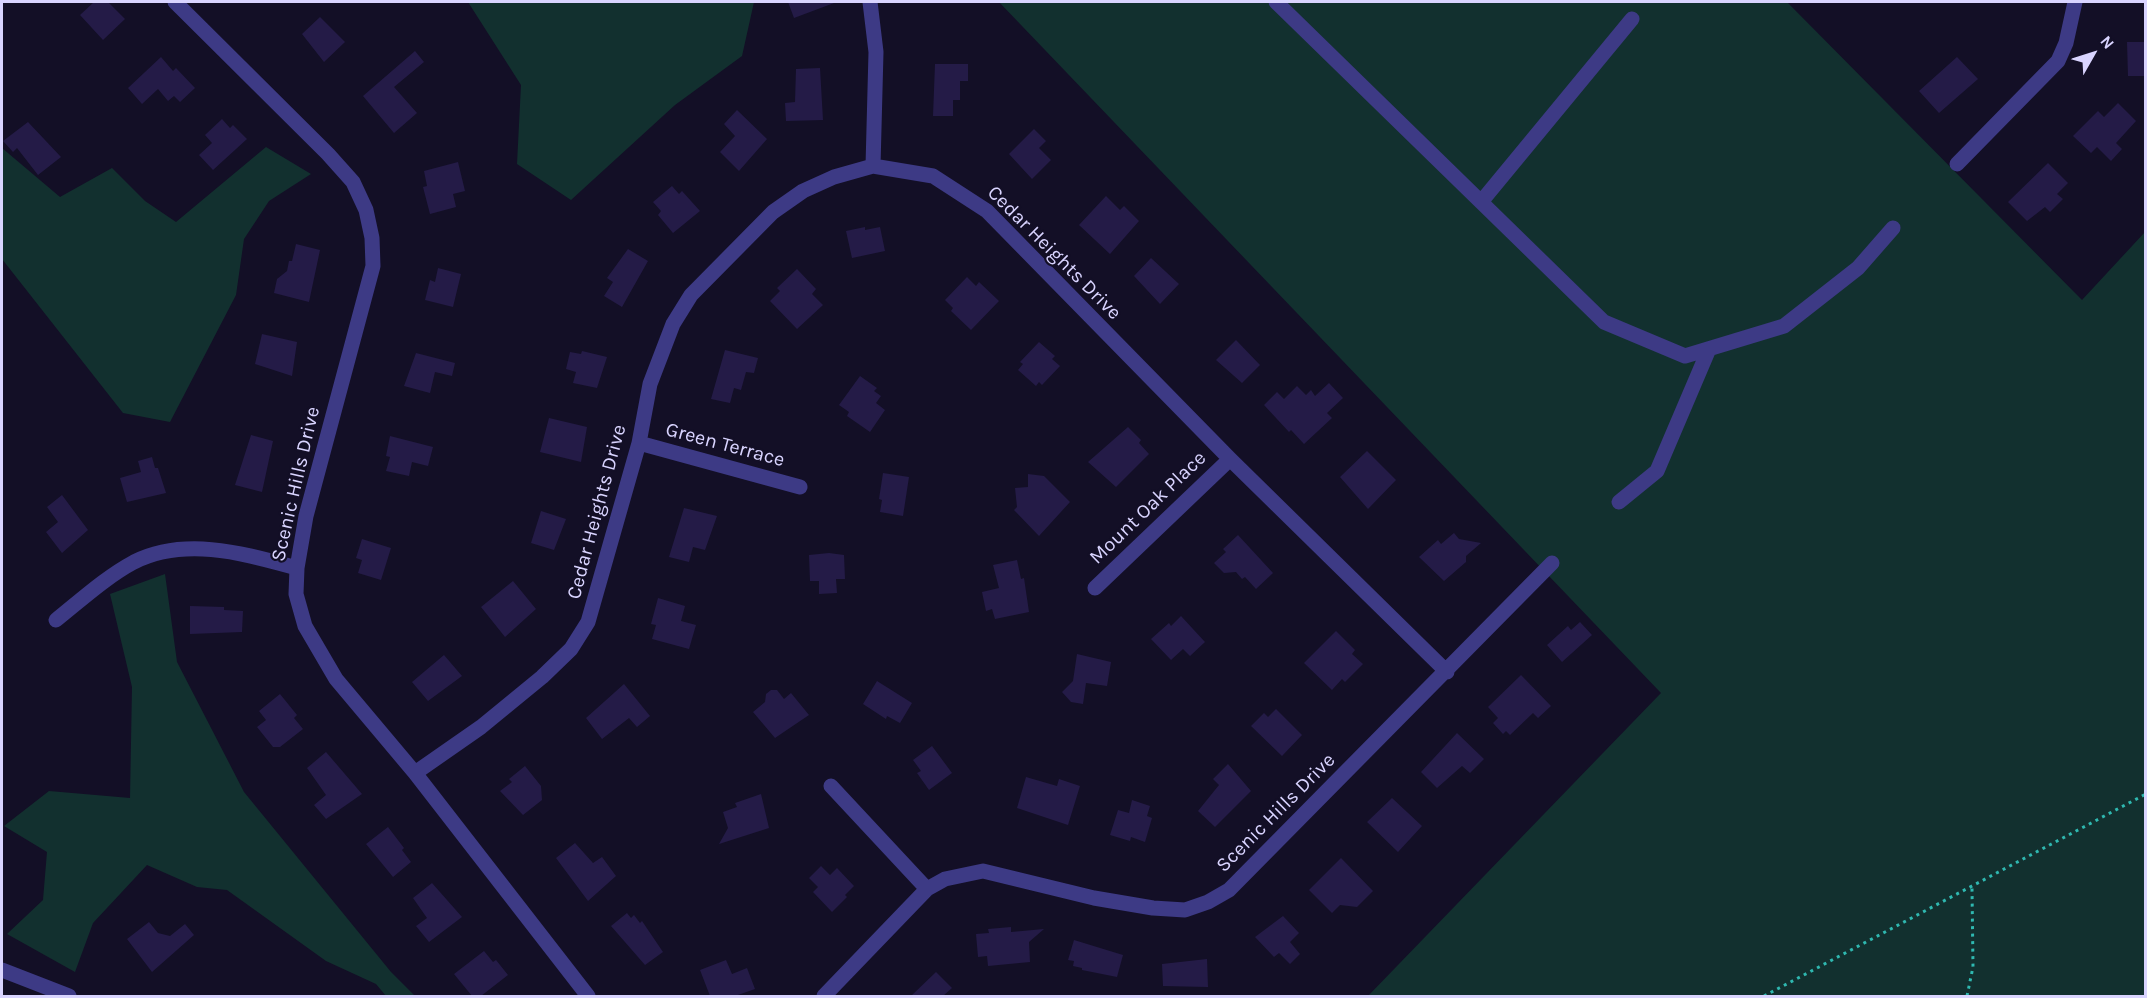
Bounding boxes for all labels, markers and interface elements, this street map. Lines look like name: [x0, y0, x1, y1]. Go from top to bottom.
north arrow: [2063, 24, 2123, 84]
text: N: [2096, 32, 2118, 53]
street label: Cedar Heights Drive: [982, 181, 1126, 325]
street label: Scenic Hills Drive: [267, 404, 325, 564]
street label: Green Terrace: [663, 418, 787, 472]
street label: Cedar Heights Drive: [562, 422, 632, 602]
street label: Mount Oak Place: [1085, 446, 1211, 570]
street label: Scenic Hills Drive: [1212, 749, 1340, 877]

